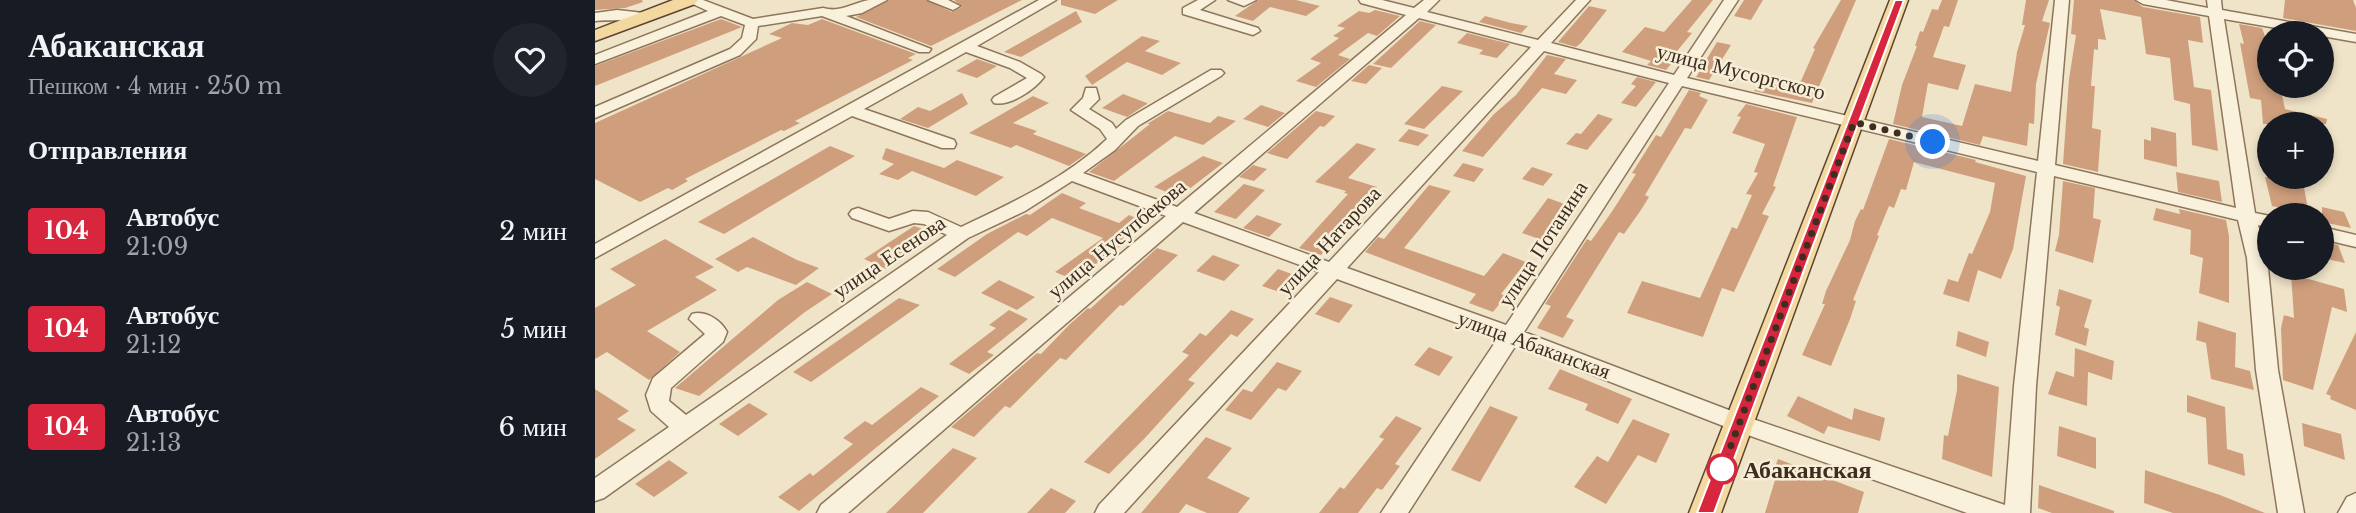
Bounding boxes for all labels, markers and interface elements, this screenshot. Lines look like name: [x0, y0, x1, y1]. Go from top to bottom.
map controls: [2257, 21, 2334, 280]
button: locate: [2257, 21, 2334, 98]
button: heart: [493, 23, 567, 97]
text: Абаканская: [28, 25, 205, 66]
street label: улица Мусоргского: [1654, 38, 1828, 106]
text: Пешком · 4 мин · 250 m: [28, 72, 282, 100]
button: +: [2257, 112, 2334, 189]
your location: [1915, 124, 1950, 159]
text: Отправления: [28, 134, 187, 166]
street label: улица Нусупбекова: [1043, 173, 1192, 304]
street label: улица Потанина: [1493, 176, 1594, 312]
street label: улица Натарова: [1272, 180, 1387, 301]
text: Автобус: [126, 201, 219, 233]
button: −: [2257, 203, 2334, 280]
street label: улица Есенова: [828, 209, 951, 304]
text: 2 мин: [499, 215, 567, 247]
text: 104: [44, 216, 89, 245]
text: 21:09: [126, 233, 188, 261]
text: Автобус: [126, 299, 219, 331]
street label: улица Абаканская: [1454, 305, 1614, 385]
text: 5 мин: [500, 313, 567, 345]
text: 104: [44, 314, 89, 343]
text: 21:12: [126, 331, 181, 359]
text: Автобус: [126, 397, 219, 429]
text: 6 мин: [499, 411, 567, 443]
text: 104: [44, 412, 89, 441]
text: 21:13: [126, 429, 181, 457]
marker: Абаканская: [1707, 454, 1737, 484]
place label: Абаканская: [1743, 455, 1872, 484]

